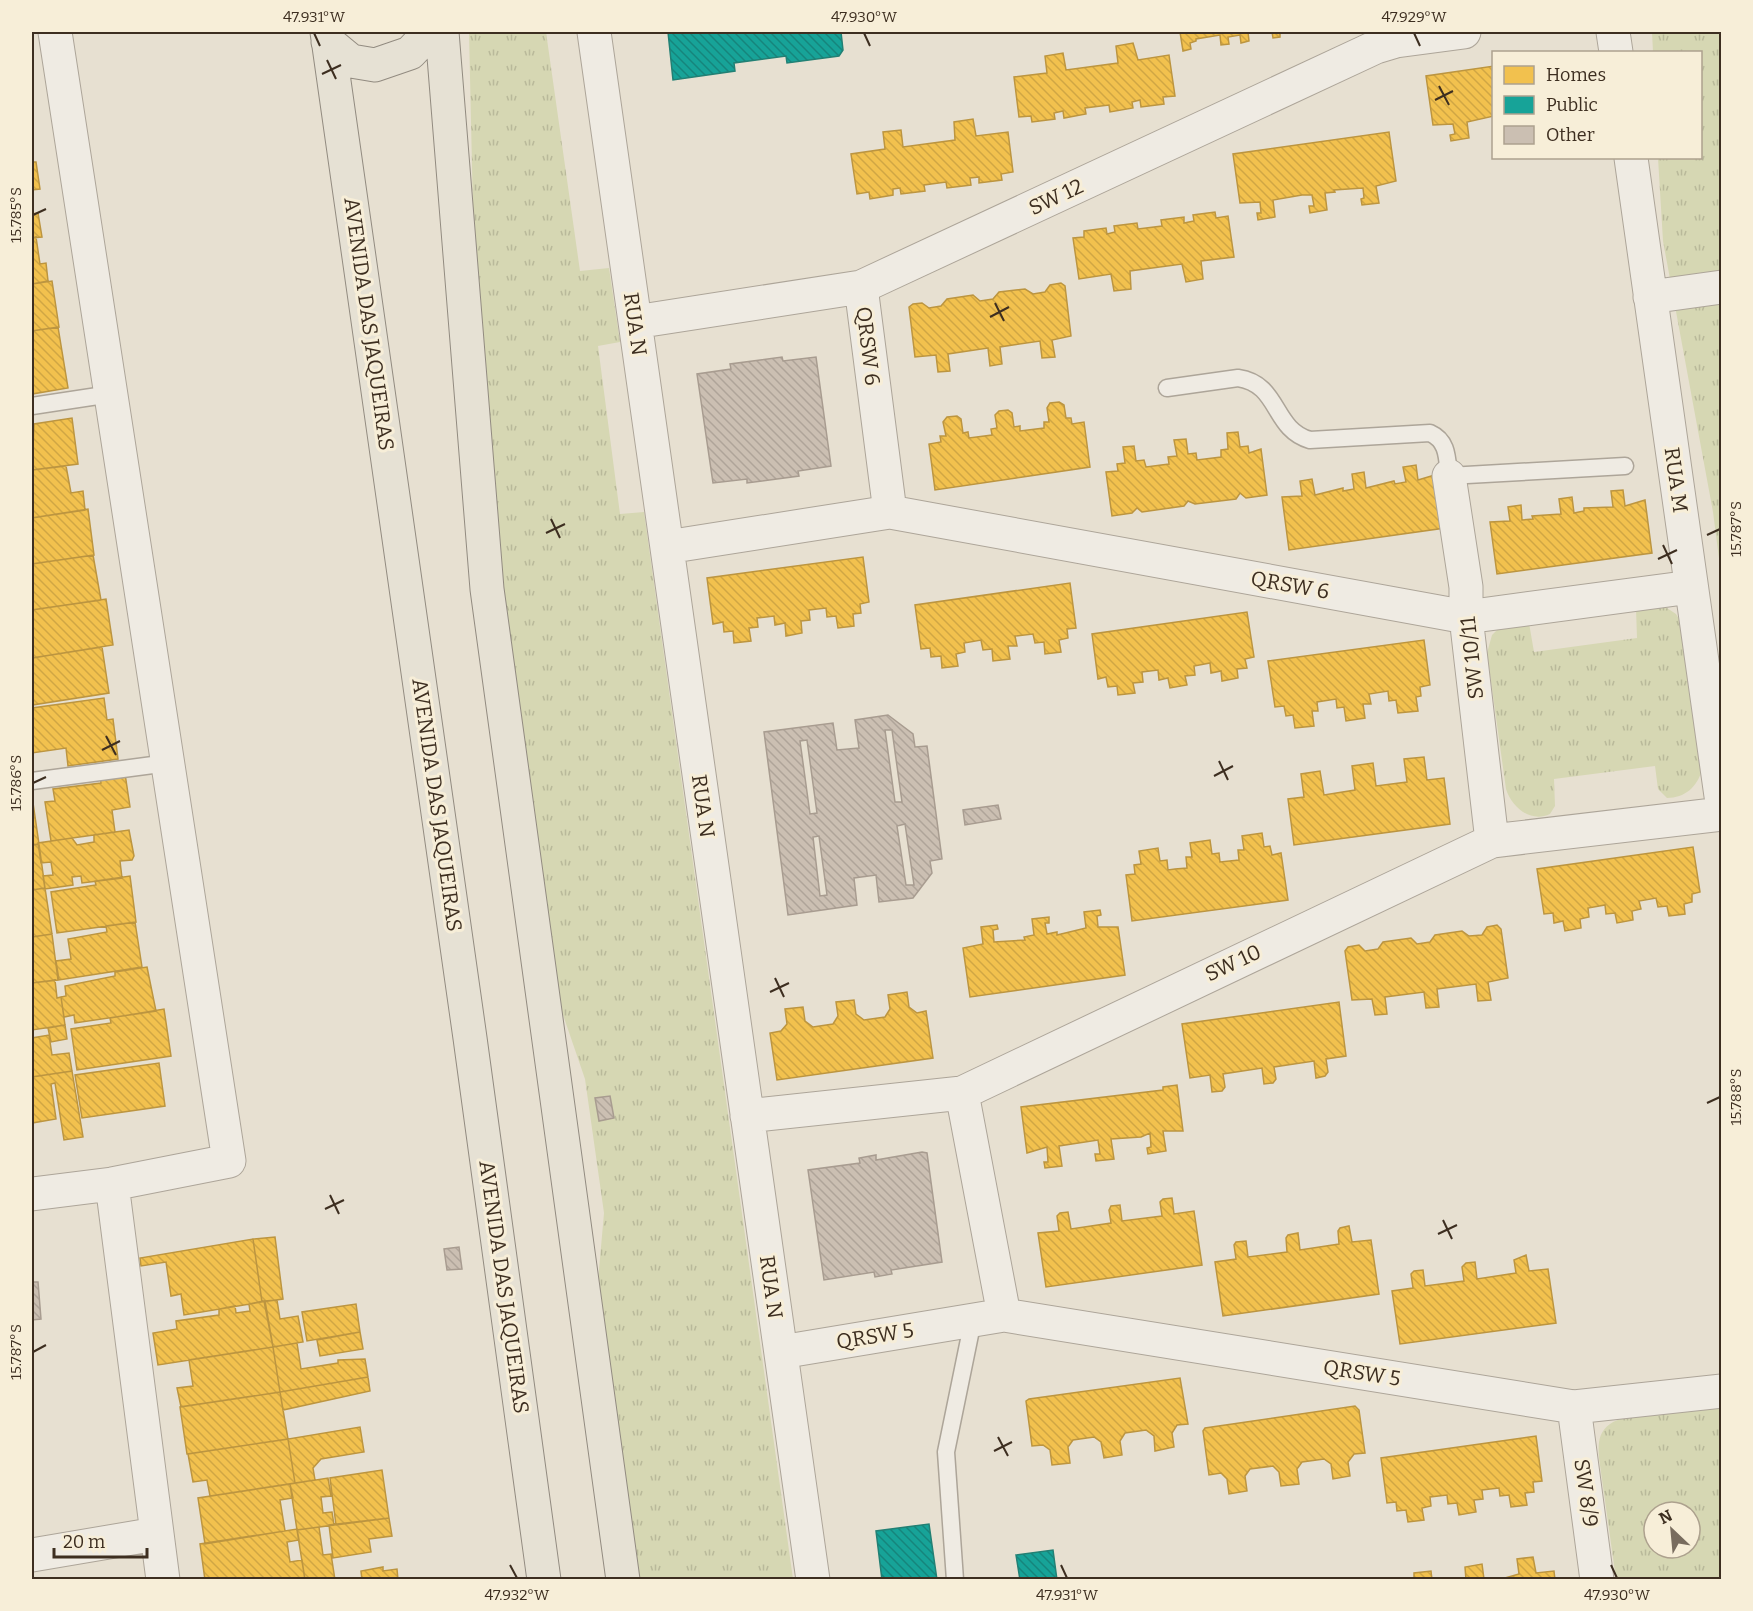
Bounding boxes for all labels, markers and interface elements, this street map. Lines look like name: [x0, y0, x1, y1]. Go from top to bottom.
text: 47.931°W: [283, 8, 346, 26]
text: 47.930°W: [831, 8, 898, 26]
text: 47.929°W: [1381, 8, 1447, 26]
legend: [1492, 51, 1702, 159]
text: Homes: [1546, 64, 1606, 86]
text: Public: [1546, 94, 1598, 116]
text: Other: [1546, 124, 1595, 146]
street label: SW 12: [1025, 173, 1087, 221]
text: 15.785°S: [7, 187, 25, 243]
street label: AVENIDA DAS JAQUEIRAS: [338, 196, 400, 452]
street label: RUA N: [618, 291, 652, 357]
street label: QRSW 6: [850, 305, 886, 387]
street label: RUA M: [1659, 446, 1693, 514]
text: 15.787°S: [1727, 501, 1745, 557]
street label: QRSW 6: [1249, 565, 1331, 605]
street label: SW 10/11: [1455, 615, 1489, 701]
street label: AVENIDA DAS JAQUEIRAS: [406, 677, 468, 933]
text: 15.786°S: [7, 755, 25, 811]
street label: RUA N: [686, 773, 720, 839]
street label: SW 10: [1201, 939, 1265, 987]
text: 15.788°S: [1727, 1068, 1745, 1126]
street label: AVENIDA DAS JAQUEIRAS: [473, 1159, 535, 1415]
street label: RUA N: [754, 1254, 788, 1320]
street label: QRSW 5: [834, 1317, 916, 1355]
text: 15.787°S: [7, 1324, 25, 1380]
street label: QRSW 5: [1321, 1354, 1403, 1392]
street label: SW 8/9: [1568, 1457, 1604, 1529]
north arrow: [1642, 1500, 1702, 1560]
text: N: [1656, 1506, 1675, 1528]
scale bar: [54, 1521, 147, 1559]
text: 20 m: [63, 1531, 105, 1553]
text: 47.932°W: [485, 1586, 550, 1604]
text: 47.931°W: [1036, 1586, 1099, 1604]
text: 47.930°W: [1584, 1586, 1651, 1604]

